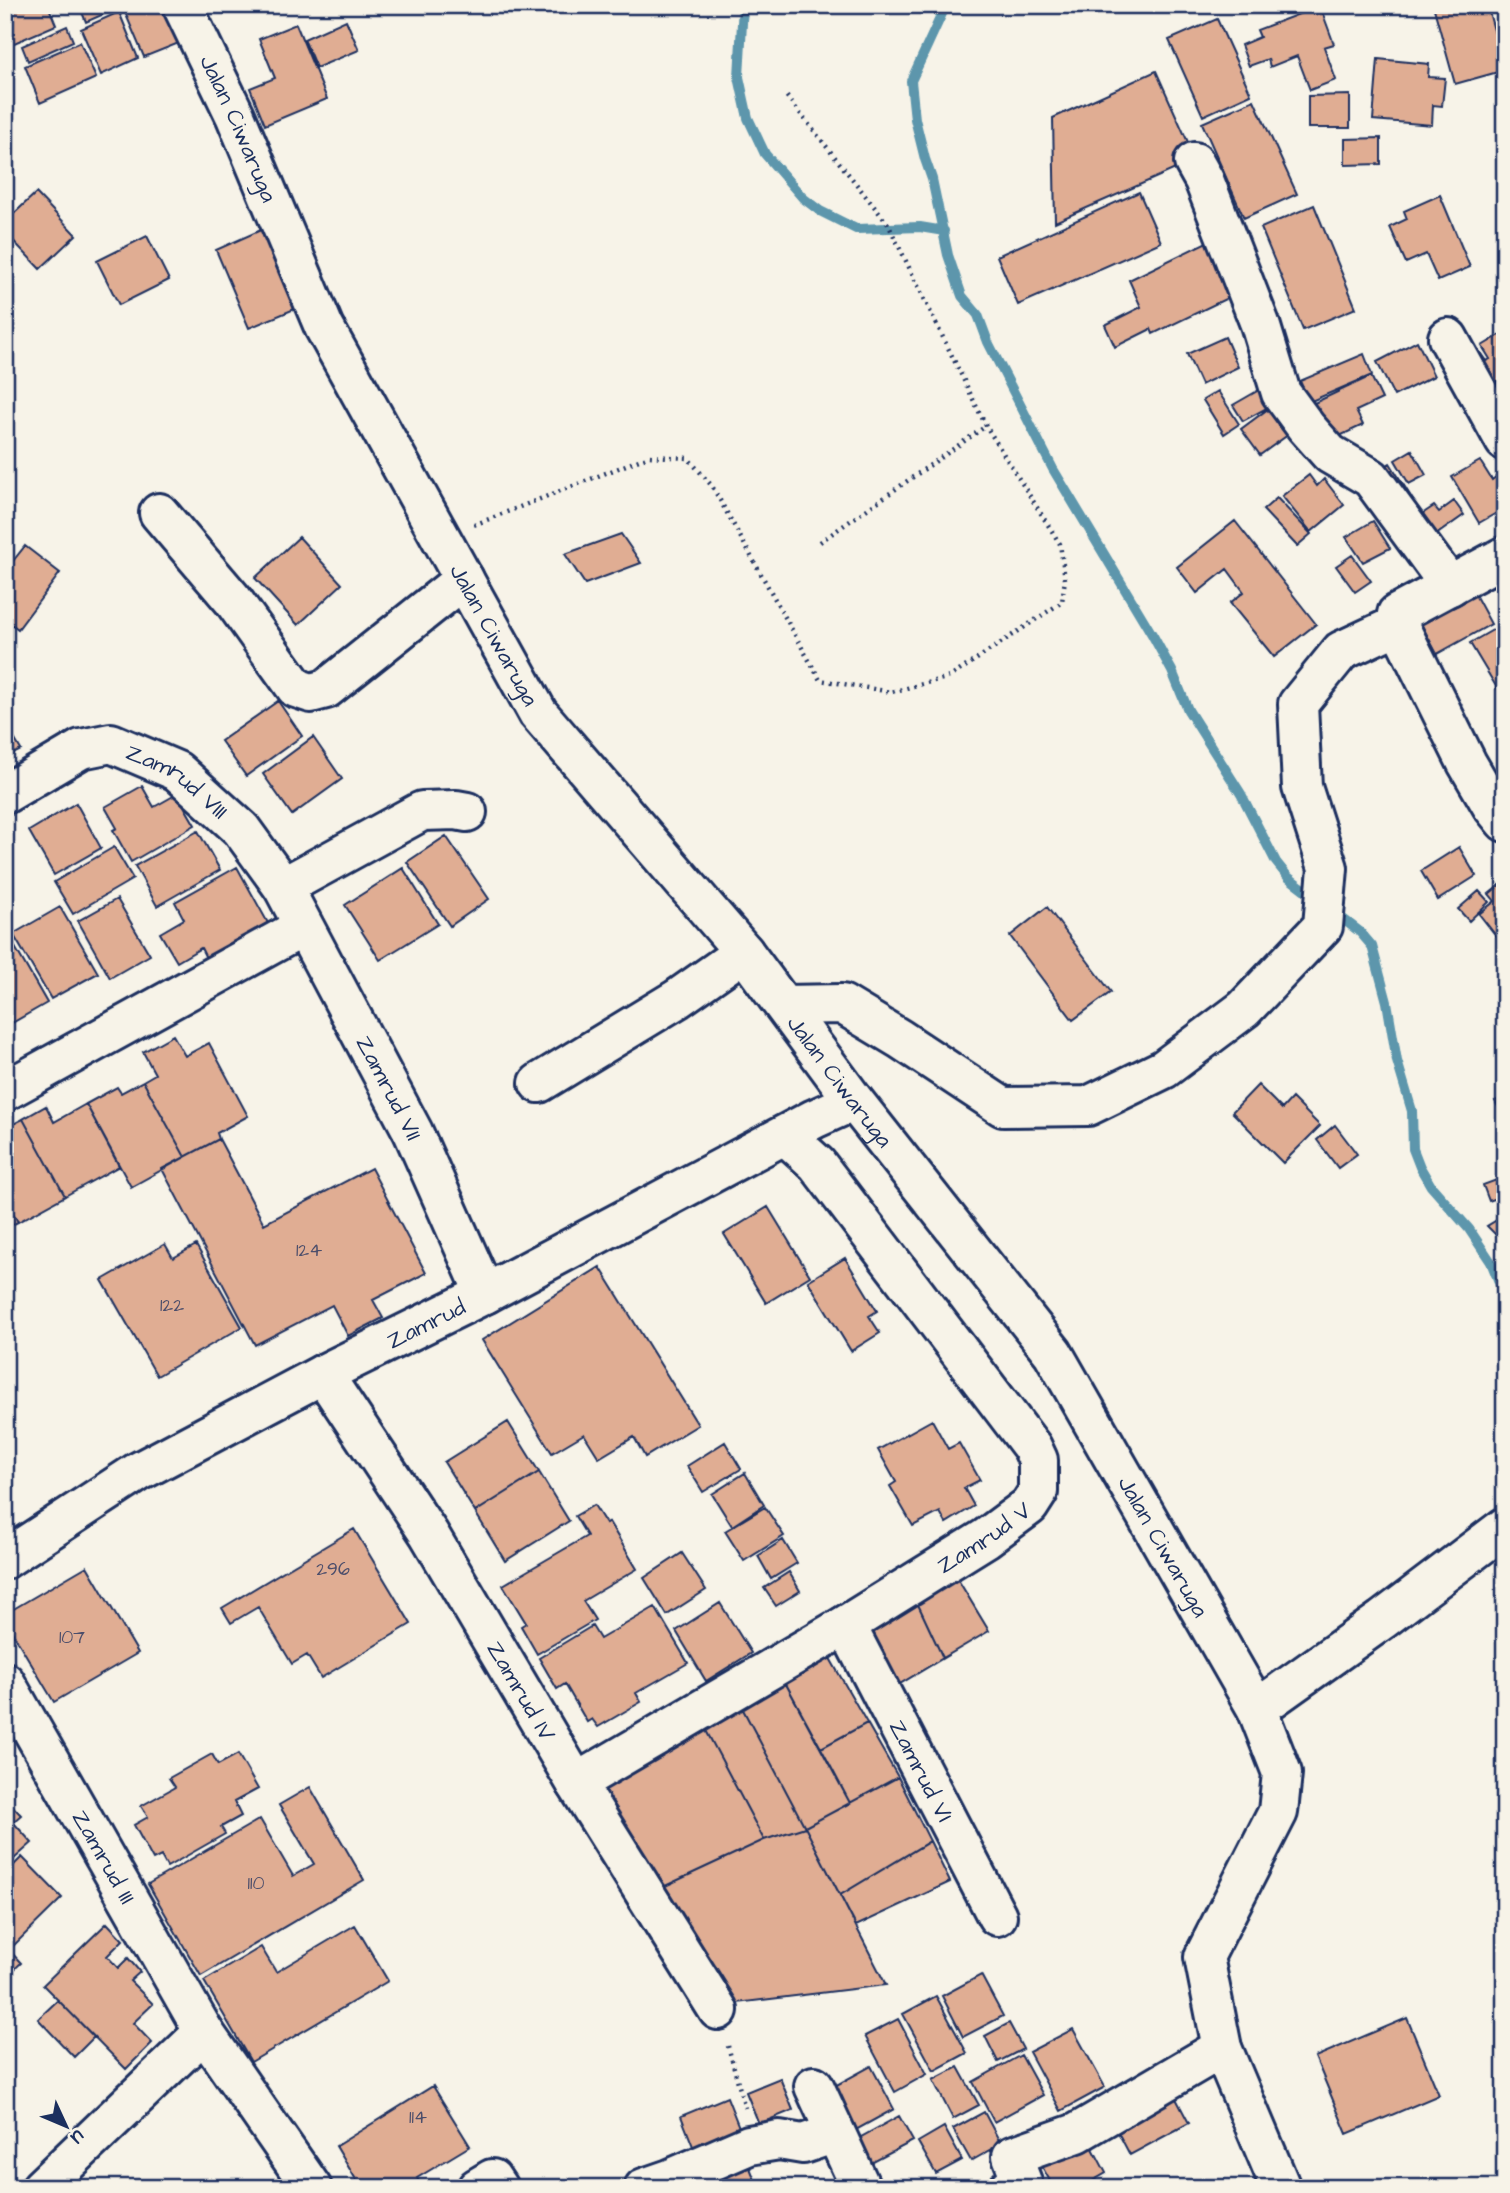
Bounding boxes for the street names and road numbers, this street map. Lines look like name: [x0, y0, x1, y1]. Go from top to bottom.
street label: Jalan Ciwaruga: [191, 50, 285, 208]
street label: Jalan Ciwaruga: [441, 558, 546, 712]
street label: Zamrud VIII: [121, 736, 235, 827]
street label: Jalan Ciwaruga: [779, 1009, 900, 1155]
street label: Zamrud VII: [348, 1030, 430, 1146]
street label: Zamrud: [382, 1291, 471, 1357]
street label: Jalan Ciwaruga: [1110, 1470, 1216, 1624]
street label: Zamrud V: [931, 1495, 1038, 1582]
street label: Zamrud IV: [479, 1635, 563, 1748]
street label: Zamrud VI: [881, 1714, 960, 1828]
street label: Zamrud III: [64, 1804, 143, 1910]

